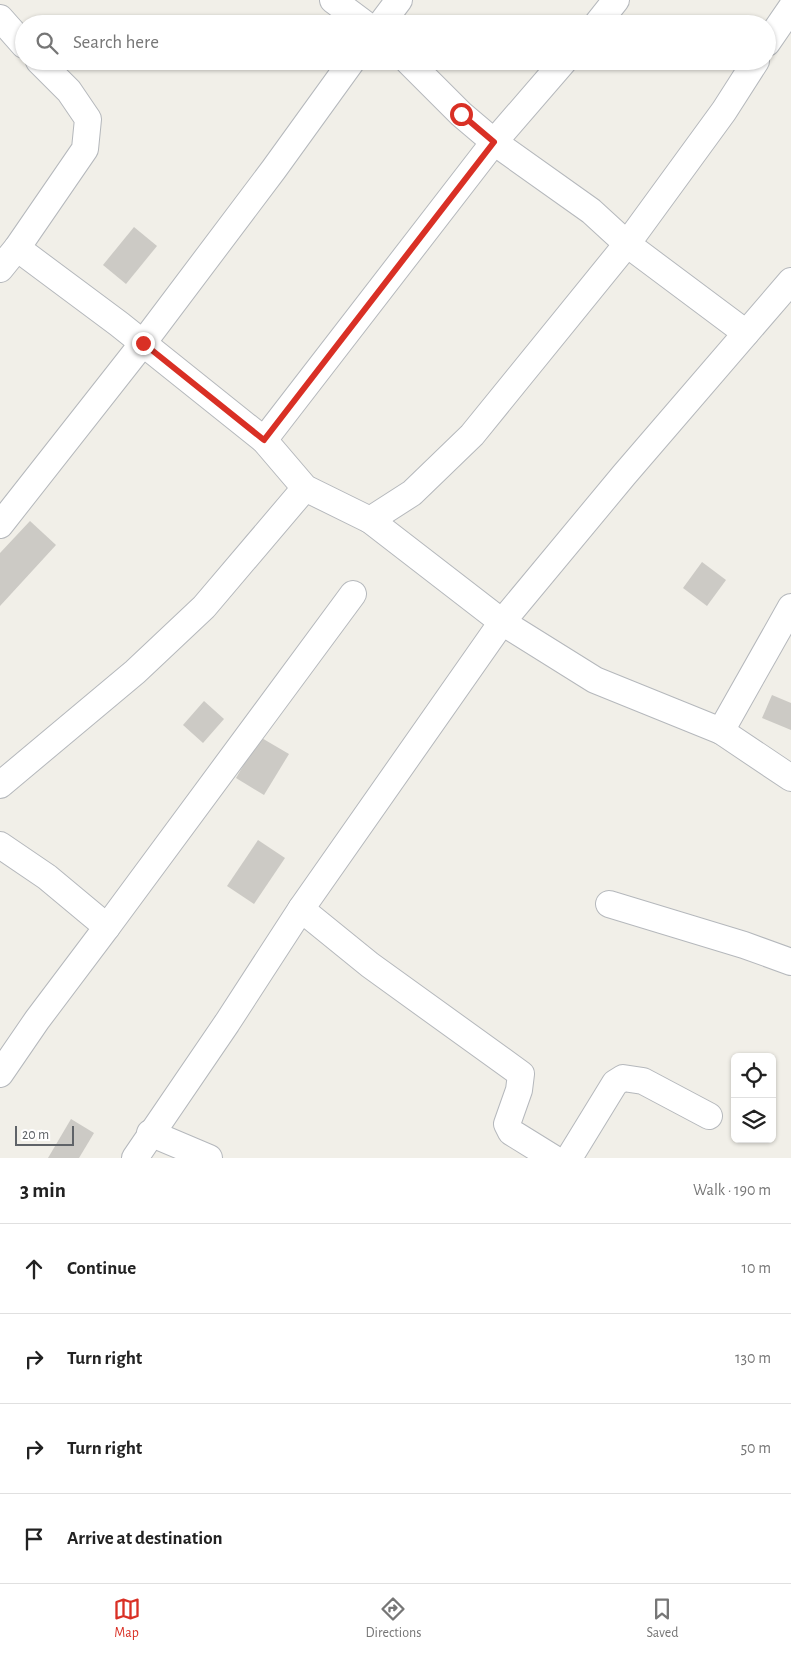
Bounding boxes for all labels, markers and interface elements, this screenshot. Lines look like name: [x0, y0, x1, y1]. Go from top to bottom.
search box: [15, 15, 776, 70]
icon: search: [33, 29, 61, 57]
text: Search here: [73, 33, 159, 52]
route start: [450, 103, 473, 126]
route end: [132, 332, 155, 355]
map controls: [731, 1053, 776, 1143]
button: locate: [731, 1053, 776, 1098]
button: layers: [731, 1098, 776, 1143]
scale bar: [15, 1123, 74, 1146]
text: 20 m: [22, 1128, 49, 1142]
text: 3 min: [20, 1180, 66, 1201]
text: Walk · 190 m: [693, 1182, 771, 1198]
icon: ahead: [20, 1255, 48, 1283]
text: Continue: [67, 1259, 136, 1278]
text: 10 m: [742, 1260, 771, 1276]
icon: right: [20, 1345, 48, 1373]
text: Turn right: [67, 1349, 142, 1368]
text: 130 m: [735, 1350, 771, 1366]
icon: right: [20, 1435, 48, 1463]
text: Turn right: [67, 1439, 142, 1458]
text: 50 m: [740, 1440, 771, 1456]
icon: arrive: [20, 1525, 48, 1553]
text: Arrive at destination: [67, 1529, 223, 1548]
tab: Map: [113, 1595, 141, 1642]
tab: Directions: [366, 1595, 421, 1642]
tab: Saved: [646, 1595, 678, 1642]

